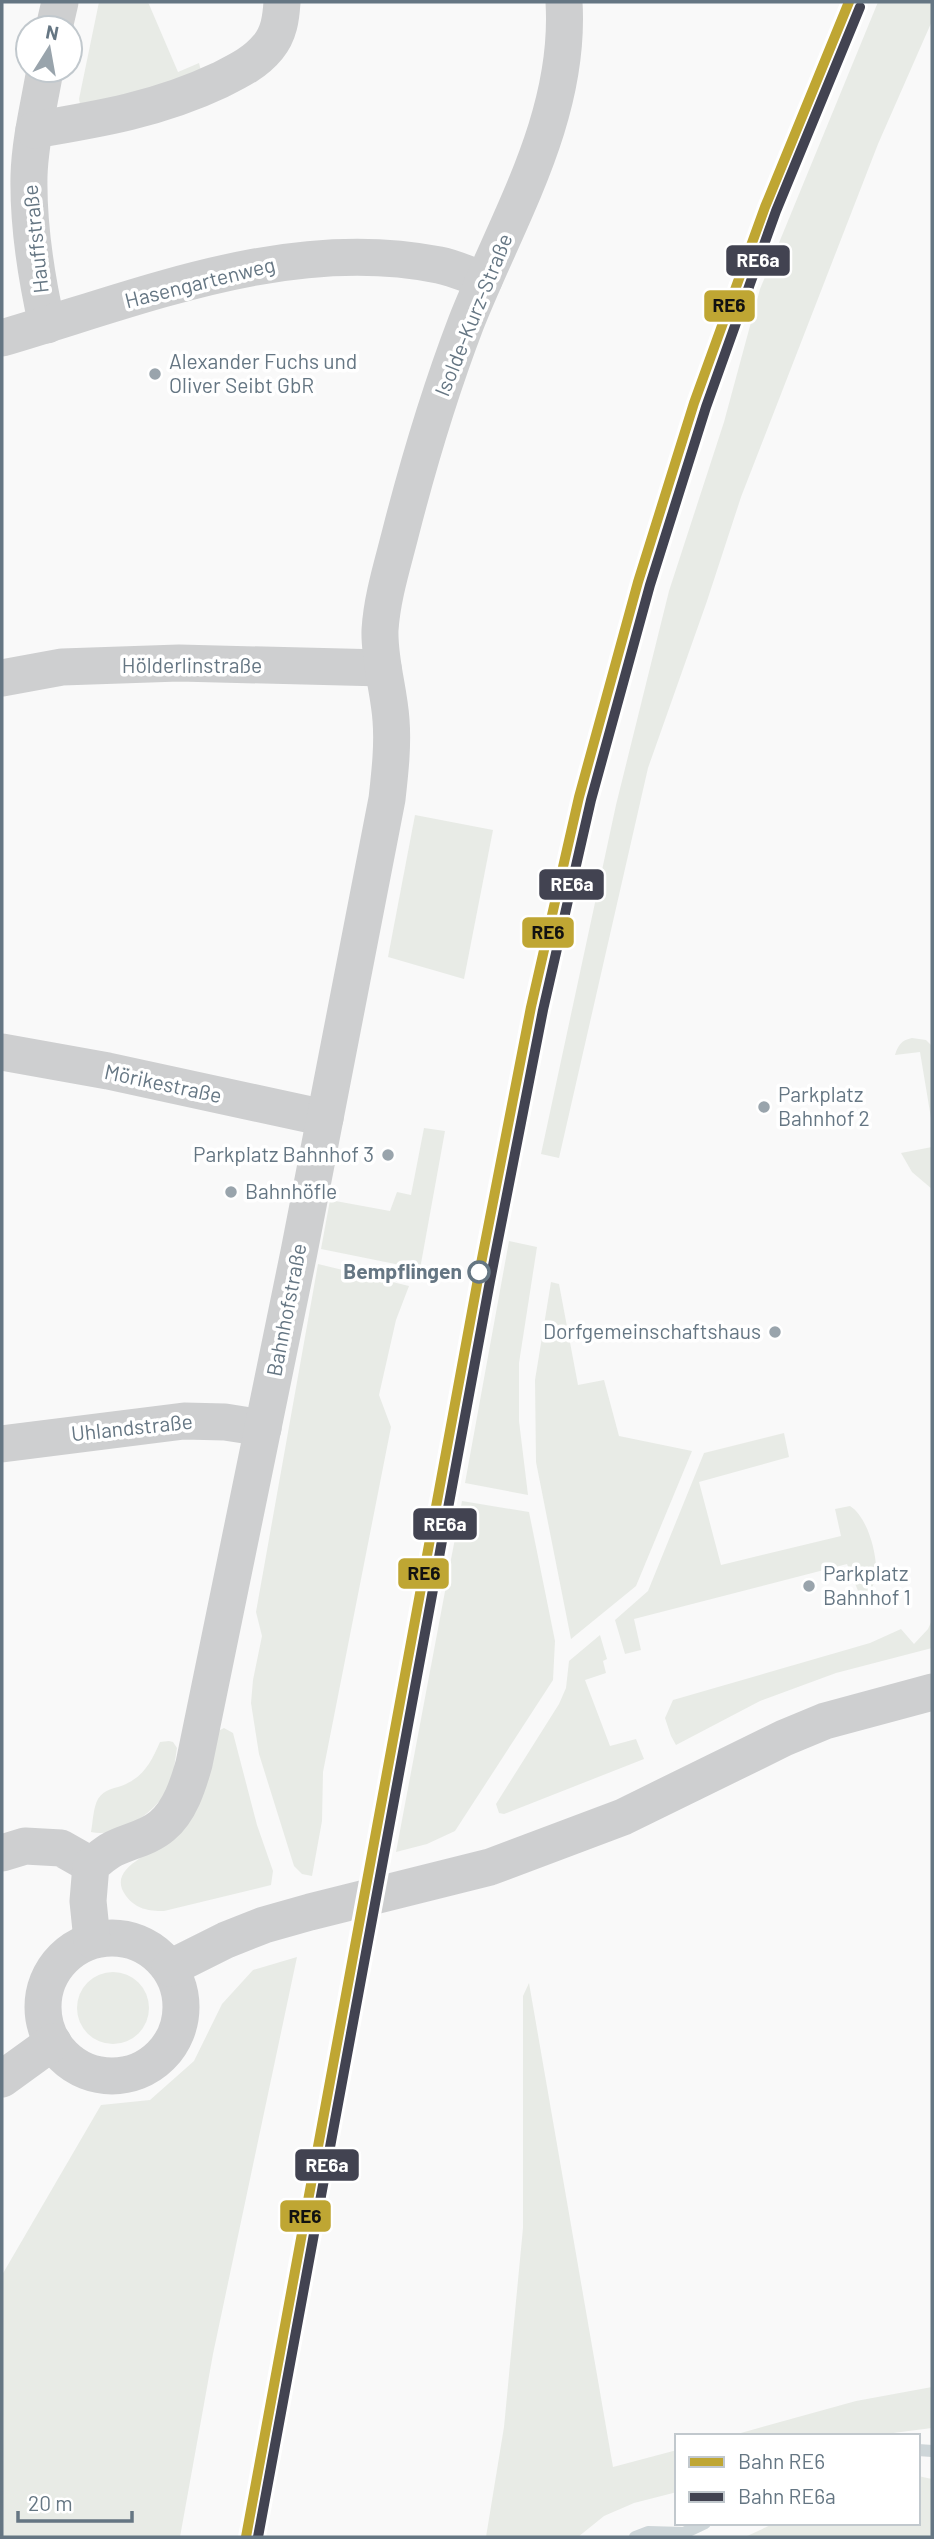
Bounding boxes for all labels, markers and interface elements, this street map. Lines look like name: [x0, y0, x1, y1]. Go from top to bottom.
north arrow: [14, 14, 84, 84]
text: N: [44, 19, 61, 44]
street label: Hauffstraße: [16, 184, 53, 295]
street label: Isolde-Kurz-Straße: [429, 229, 517, 399]
line badge: RE6a: [725, 244, 791, 277]
text: RE6a: [737, 248, 780, 271]
street label: Hasengartenweg: [122, 251, 277, 312]
line badge: RE6: [703, 289, 756, 323]
text: RE6: [713, 293, 745, 316]
place label: Alexander Fuchs und Oliver Seibt GbR: [169, 348, 357, 397]
marker: Alexander Fuchs und Oliver Seibt GbR: [147, 366, 163, 382]
street label: Hölderlinstraße: [122, 652, 262, 677]
line badge: RE6a: [538, 868, 605, 901]
text: RE6a: [551, 872, 594, 895]
line badge: RE6: [521, 916, 575, 949]
text: RE6: [532, 920, 564, 943]
street label: Mörikestraße: [102, 1058, 224, 1107]
place label: Parkplatz Bahnhof 2: [778, 1081, 870, 1130]
marker: Parkplatz Bahnhof 2: [756, 1099, 772, 1115]
place label: Parkplatz Bahnhof 3: [193, 1141, 374, 1166]
marker: Parkplatz Bahnhof 3: [380, 1147, 396, 1163]
place label: Bahnhöfle: [245, 1178, 337, 1203]
marker: Bahnhöfle: [223, 1184, 239, 1200]
street label: Bahnhofstraße: [260, 1241, 311, 1378]
place label: Bempflingen: [343, 1258, 462, 1283]
marker: Bempflingen: [468, 1261, 490, 1283]
place label: Dorfgemeinschaftshaus: [543, 1318, 761, 1343]
marker: Dorfgemeinschaftshaus: [767, 1324, 783, 1340]
street label: Uhlandstraße: [70, 1408, 194, 1445]
line badge: RE6a: [412, 1507, 478, 1541]
text: RE6a: [424, 1512, 467, 1535]
line badge: RE6: [397, 1557, 450, 1590]
place label: Parkplatz Bahnhof 1: [823, 1560, 911, 1609]
text: RE6: [408, 1561, 440, 1584]
marker: Parkplatz Bahnhof 1: [801, 1578, 817, 1594]
line badge: RE6a: [294, 2148, 360, 2182]
text: RE6a: [306, 2153, 349, 2176]
line badge: RE6: [279, 2199, 332, 2233]
text: RE6: [289, 2204, 321, 2227]
legend: [675, 2434, 920, 2525]
text: Bahn RE6: [738, 2448, 825, 2473]
scale bar: [18, 2480, 131, 2524]
text: Bahn RE6a: [738, 2483, 836, 2508]
text: 20 m: [28, 2490, 73, 2515]

